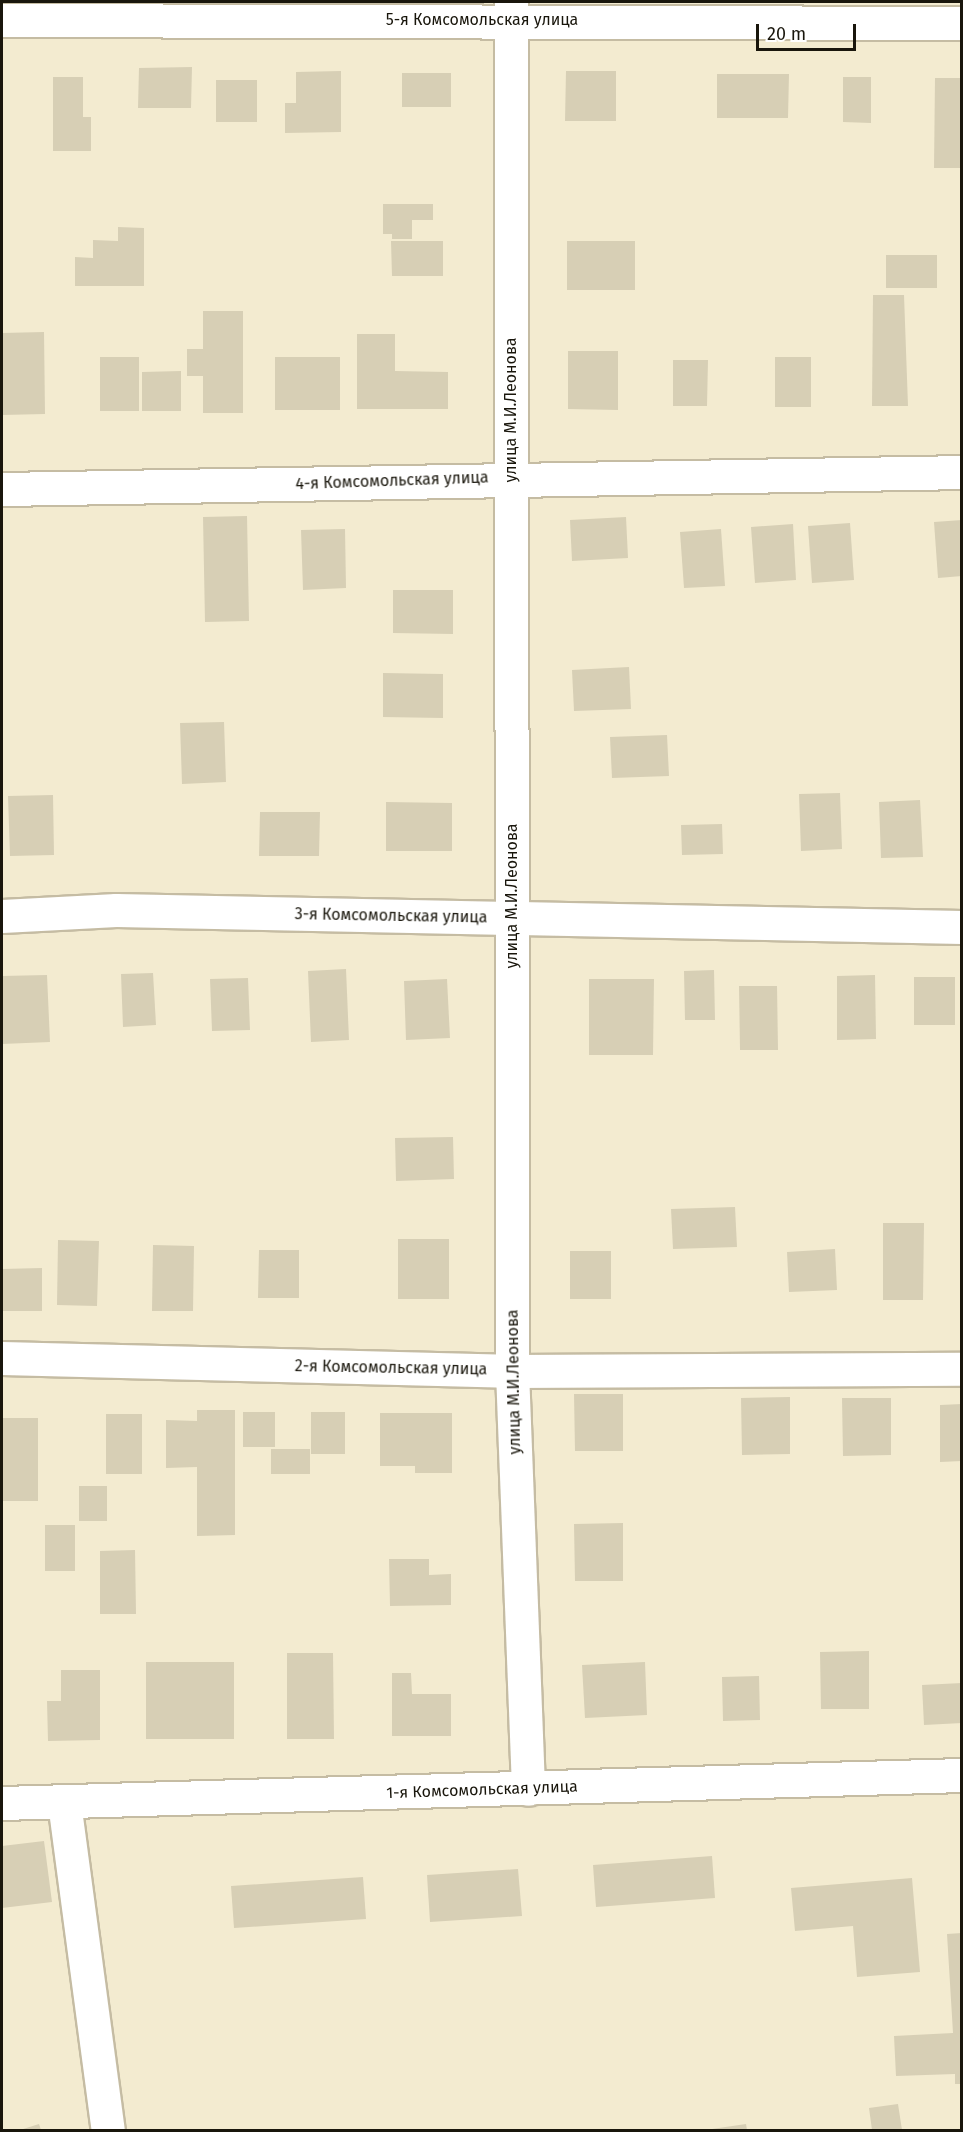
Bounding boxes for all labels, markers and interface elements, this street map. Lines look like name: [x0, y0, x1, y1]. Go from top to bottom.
street label: 5-я Комсомольская улица: [386, 10, 578, 30]
scale bar: [759, 12, 860, 50]
text: 20 m: [767, 23, 806, 45]
street label: улица М.И.Леонова: [501, 338, 521, 482]
street label: 4-я Комсомольская улица: [295, 468, 489, 494]
street label: улица М.И.Леонова: [502, 824, 522, 968]
street label: 3-я Комсомольская улица: [295, 905, 487, 927]
street label: улица М.И.Леонова: [503, 1309, 525, 1455]
street label: 2-я Комсомольская улица: [295, 1357, 487, 1379]
street label: 1-я Комсомольская улица: [386, 1777, 578, 1803]

